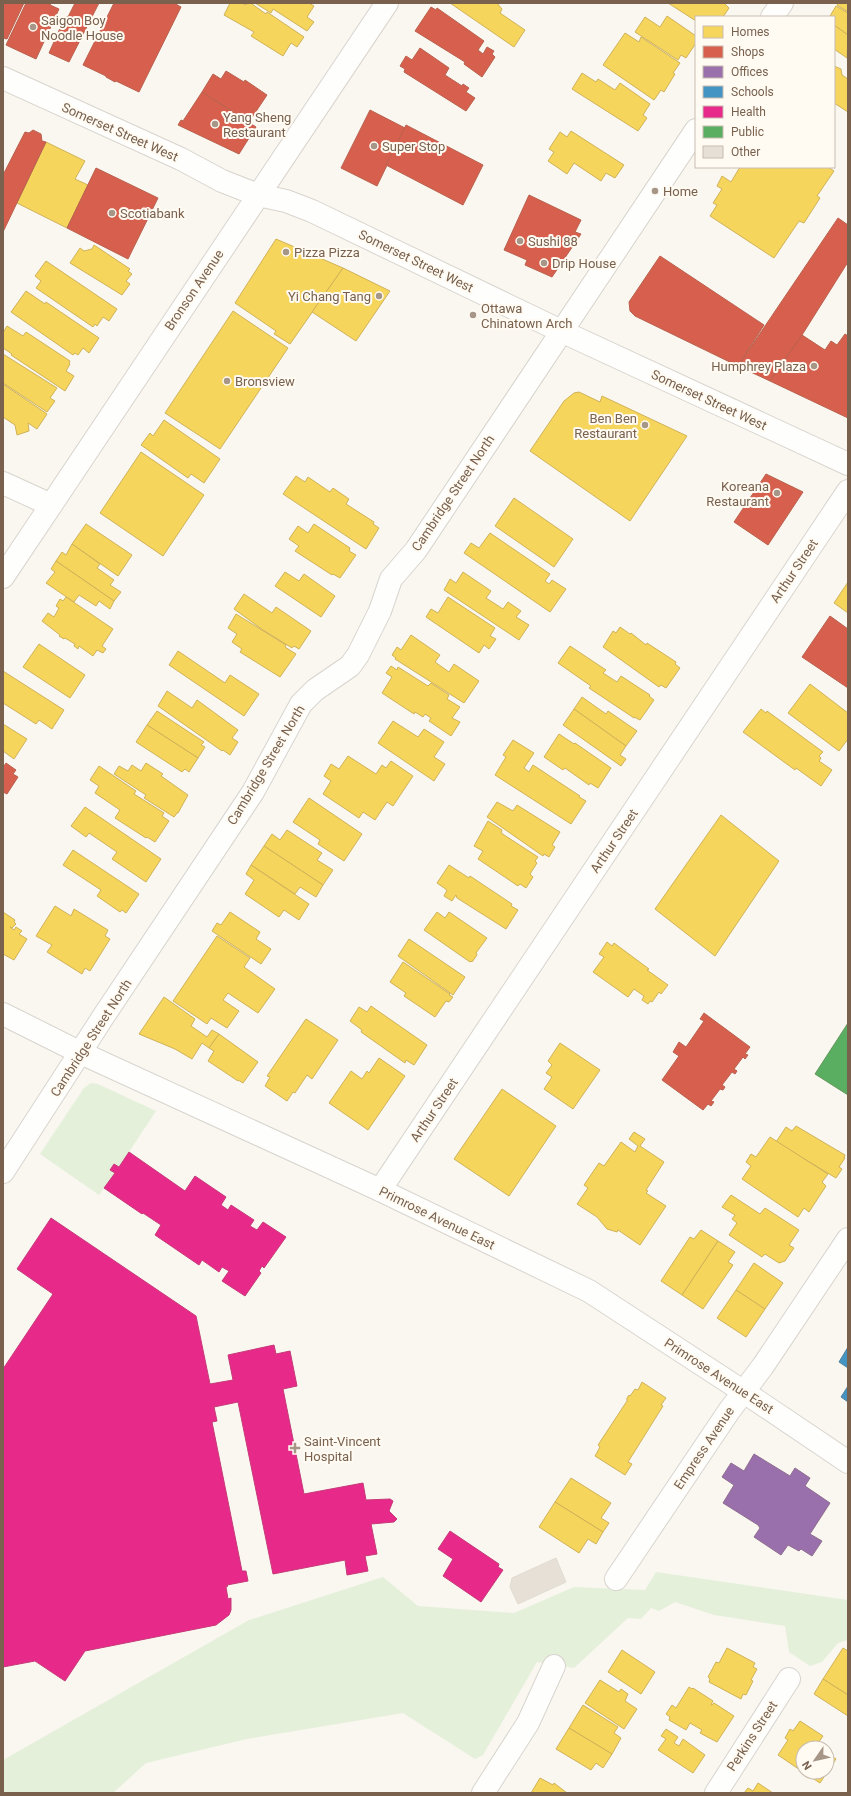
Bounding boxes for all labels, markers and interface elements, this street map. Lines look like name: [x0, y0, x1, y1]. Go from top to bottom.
place label: Saigon Boy Noodle House: [41, 13, 123, 43]
legend: [695, 16, 835, 168]
marker: Saigon Boy Noodle House: [28, 22, 38, 32]
text: Homes: [731, 25, 769, 39]
text: Shops: [731, 45, 765, 59]
text: Offices: [731, 65, 768, 79]
text: Schools: [731, 85, 774, 99]
street label: Somerset Street West: [60, 100, 180, 164]
text: Health: [731, 105, 766, 119]
place label: Yang Sheng Restaurant: [223, 110, 291, 140]
marker: Yang Sheng Restaurant: [210, 119, 220, 129]
text: Public: [731, 125, 764, 139]
place label: Super Stop: [382, 139, 445, 154]
marker: Super Stop: [369, 141, 379, 151]
text: Other: [731, 145, 760, 159]
place label: Home: [663, 184, 698, 199]
marker: Home: [650, 186, 660, 196]
place label: Scotiabank: [120, 206, 185, 221]
marker: Scotiabank: [107, 208, 117, 218]
street label: Somerset Street West: [356, 227, 476, 295]
place label: Sushi 88: [528, 234, 578, 249]
marker: Sushi 88: [515, 236, 525, 246]
place label: Pizza Pizza: [294, 245, 360, 260]
street label: Bronson Avenue: [161, 247, 227, 333]
marker: Pizza Pizza: [281, 247, 291, 257]
place label: Drip House: [552, 256, 616, 271]
marker: Drip House: [539, 258, 549, 268]
place label: Yi Chang Tang: [288, 289, 371, 304]
marker: Yi Chang Tang: [374, 291, 384, 301]
place label: Ottawa Chinatown Arch: [481, 301, 572, 331]
marker: Ottawa Chinatown Arch: [468, 310, 478, 320]
place label: Humphrey Plaza: [711, 359, 806, 374]
marker: Humphrey Plaza: [809, 361, 819, 371]
street label: Somerset Street West: [649, 367, 769, 433]
place label: Bronsview: [235, 374, 295, 389]
marker: Bronsview: [222, 376, 232, 386]
place label: Ben Ben Restaurant: [574, 411, 637, 441]
marker: Ben Ben Restaurant: [640, 420, 650, 430]
street label: Cambridge Street North: [409, 432, 497, 554]
place label: Koreana Restaurant: [706, 479, 769, 509]
marker: Koreana Restaurant: [772, 488, 782, 498]
street label: Arthur Street: [767, 536, 821, 606]
street label: Cambridge Street North: [224, 702, 308, 828]
street label: Arthur Street: [587, 806, 641, 876]
street label: Cambridge Street North: [47, 977, 135, 1099]
street label: Arthur Street: [407, 1075, 461, 1145]
street label: Primrose Avenue East: [377, 1183, 497, 1253]
street label: Primrose Avenue East: [662, 1335, 776, 1417]
street label: Empress Avenue: [671, 1404, 737, 1492]
place label: Saint-Vincent Hospital: [304, 1434, 381, 1464]
marker: Saint-Vincent Hospital: [289, 1442, 301, 1454]
street label: Perkins Street: [724, 1698, 780, 1774]
north arrow: [795, 1740, 835, 1780]
text: N: [799, 1758, 815, 1772]

